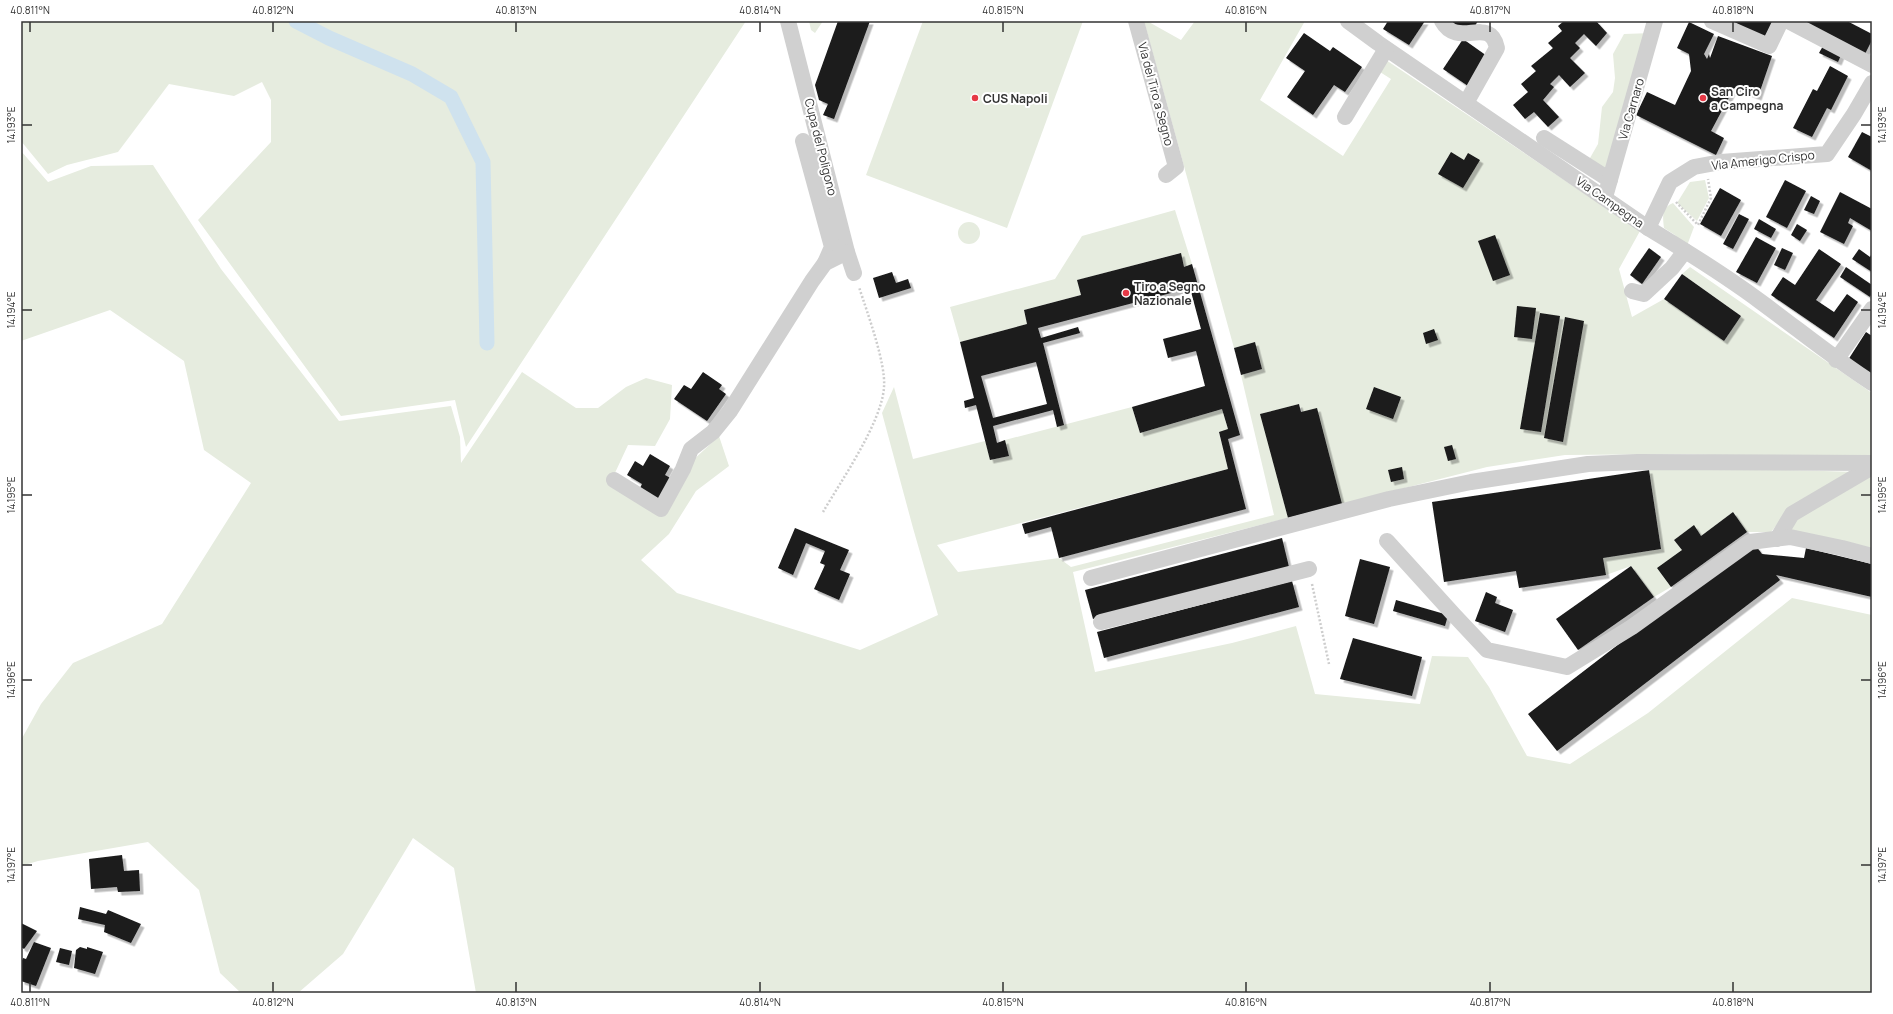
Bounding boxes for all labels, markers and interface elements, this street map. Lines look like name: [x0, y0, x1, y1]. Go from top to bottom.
text: 40.811°N: [10, 3, 50, 17]
text: 40.812°N: [252, 3, 294, 17]
text: 40.813°N: [495, 3, 537, 17]
text: 40.814°N: [739, 3, 781, 17]
text: 40.815°N: [982, 3, 1024, 17]
text: 40.816°N: [1225, 3, 1267, 17]
text: 40.817°N: [1470, 3, 1510, 17]
text: 40.818°N: [1712, 3, 1754, 17]
street label: Via del Tiro a Segno: [1134, 40, 1178, 148]
street label: Via Carnaro: [1614, 76, 1648, 142]
place label: San Ciro a Campegna: [1711, 83, 1783, 114]
place label: CUS Napoli: [983, 90, 1048, 107]
marker: CUS Napoli: [970, 93, 980, 103]
marker: San Ciro a Campegna: [1698, 93, 1708, 103]
street label: Cupa del Poligono: [801, 97, 841, 197]
text: 14.193°E: [4, 106, 18, 143]
text: 14.193°E: [1875, 106, 1889, 143]
street label: Via Amerigo Crispo: [1711, 146, 1815, 174]
street label: Via Campegna: [1573, 172, 1647, 232]
place label: Tiro a Segno Nazionale: [1134, 278, 1206, 309]
marker: Tiro a Segno Nazionale: [1121, 288, 1131, 298]
text: 14.194°E: [4, 291, 18, 329]
text: 14.194°E: [1875, 291, 1889, 329]
text: 14.195°E: [4, 476, 18, 514]
text: 14.195°E: [1875, 476, 1889, 514]
text: 14.196°E: [4, 661, 18, 699]
text: 14.196°E: [1875, 661, 1889, 699]
text: 14.197°E: [4, 847, 18, 883]
text: 14.197°E: [1875, 847, 1889, 883]
text: 40.811°N: [10, 995, 50, 1009]
text: 40.812°N: [252, 995, 294, 1009]
text: 40.813°N: [495, 995, 537, 1009]
text: 40.814°N: [739, 995, 781, 1009]
text: 40.815°N: [982, 995, 1024, 1009]
text: 40.816°N: [1225, 995, 1267, 1009]
text: 40.817°N: [1470, 995, 1510, 1009]
text: 40.818°N: [1712, 995, 1754, 1009]

